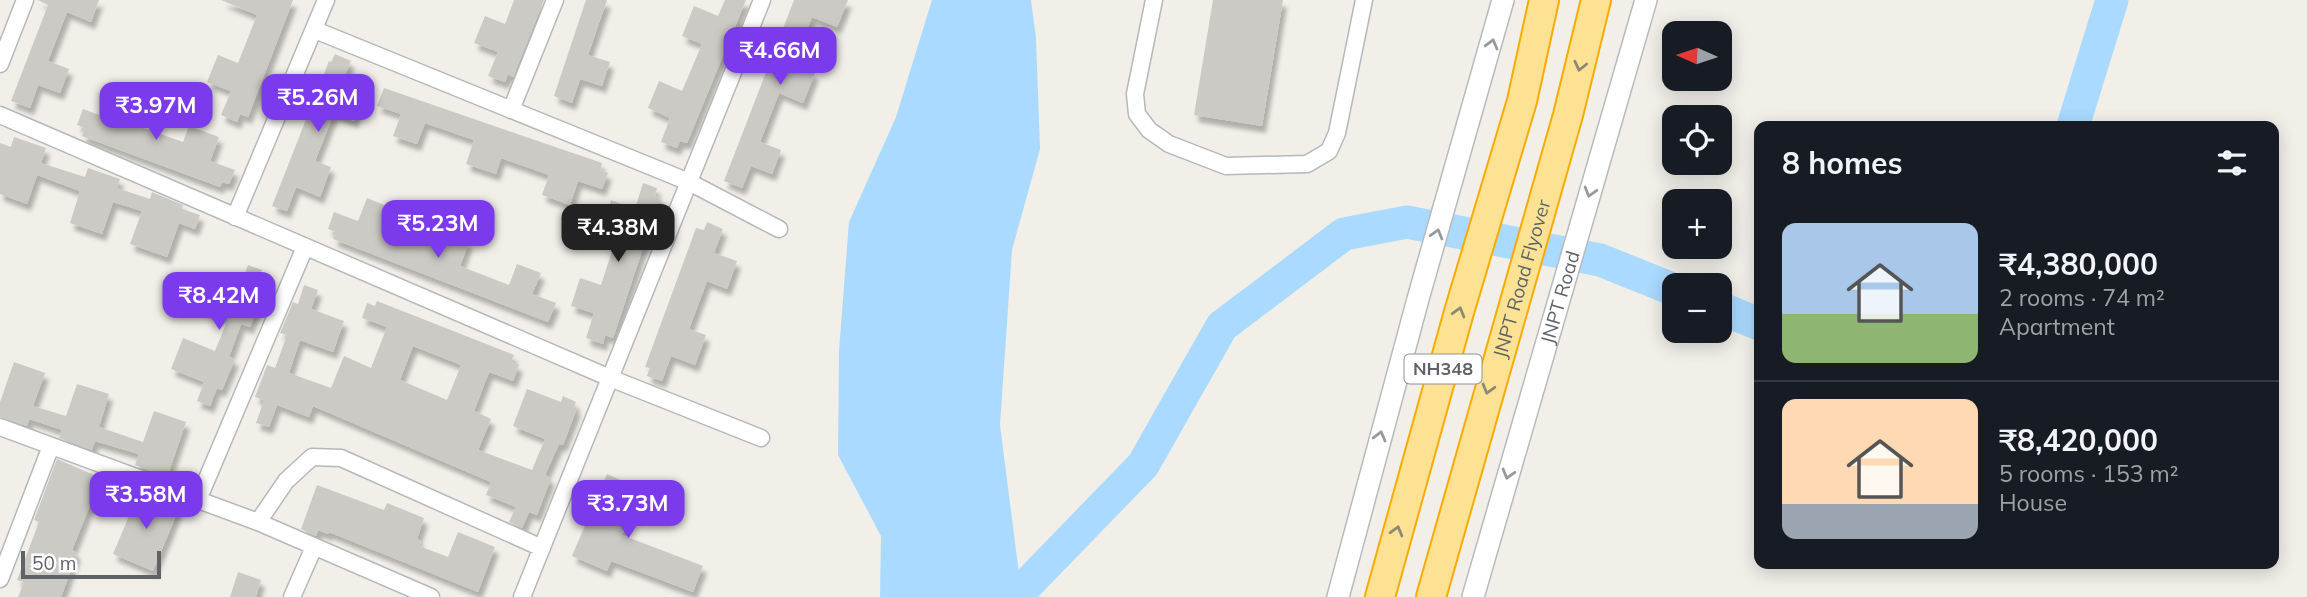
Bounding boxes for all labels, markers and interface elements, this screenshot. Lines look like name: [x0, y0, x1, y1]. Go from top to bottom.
north arrow: [1662, 21, 1732, 91]
map controls: [1662, 21, 1732, 343]
pin: ₹4.66M: [723, 28, 837, 87]
text: ₹4.66M: [740, 35, 820, 64]
one-way arrow: [1483, 38, 1498, 50]
one-way arrow: [1573, 60, 1588, 72]
pin: ₹5.26M: [261, 74, 375, 134]
pin: ₹3.97M: [99, 82, 213, 142]
text: ₹5.26M: [278, 82, 358, 111]
text: ₹3.97M: [116, 90, 196, 119]
button: locate: [1662, 105, 1732, 175]
text: 8 homes: [1782, 144, 1903, 182]
icon: filters: [2213, 144, 2251, 182]
one-way arrow: [1584, 186, 1599, 198]
button: +: [1662, 189, 1732, 259]
street label: JNPT Road Flyover: [1488, 197, 1555, 361]
pin: ₹5.23M: [381, 201, 495, 260]
pin: ₹4.38M: [561, 204, 675, 264]
text: ₹5.23M: [398, 208, 478, 237]
text: ₹4.38M: [578, 212, 658, 241]
one-way arrow: [1429, 228, 1443, 240]
text: ₹4,380,000: [1999, 245, 2158, 283]
street label: JNPT Road: [1535, 248, 1585, 347]
icon: home: [1838, 251, 1922, 335]
pin: ₹8.42M: [162, 272, 276, 332]
button: −: [1662, 273, 1732, 343]
text: ₹8.42M: [179, 280, 259, 309]
text: 2 rooms · 74 m²: [1999, 283, 2165, 312]
one-way arrow: [1451, 306, 1465, 318]
text: Apartment: [1999, 312, 2115, 341]
road number: NH348: [1404, 354, 1482, 384]
one-way arrow: [1482, 383, 1497, 395]
text: ₹8,420,000: [1999, 421, 2158, 459]
icon: home: [1838, 427, 1922, 511]
one-way arrow: [1372, 430, 1386, 442]
text: 5 rooms · 153 m²: [1999, 459, 2179, 488]
one-way arrow: [1501, 468, 1516, 480]
pin: ₹3.58M: [89, 472, 203, 531]
text: ₹3.58M: [106, 479, 186, 508]
pin: ₹3.73M: [571, 480, 685, 540]
text: ₹3.73M: [588, 488, 668, 517]
text: House: [1999, 488, 2067, 517]
one-way arrow: [1389, 525, 1404, 537]
scale bar: [21, 548, 161, 580]
text: 50 m: [32, 551, 76, 575]

